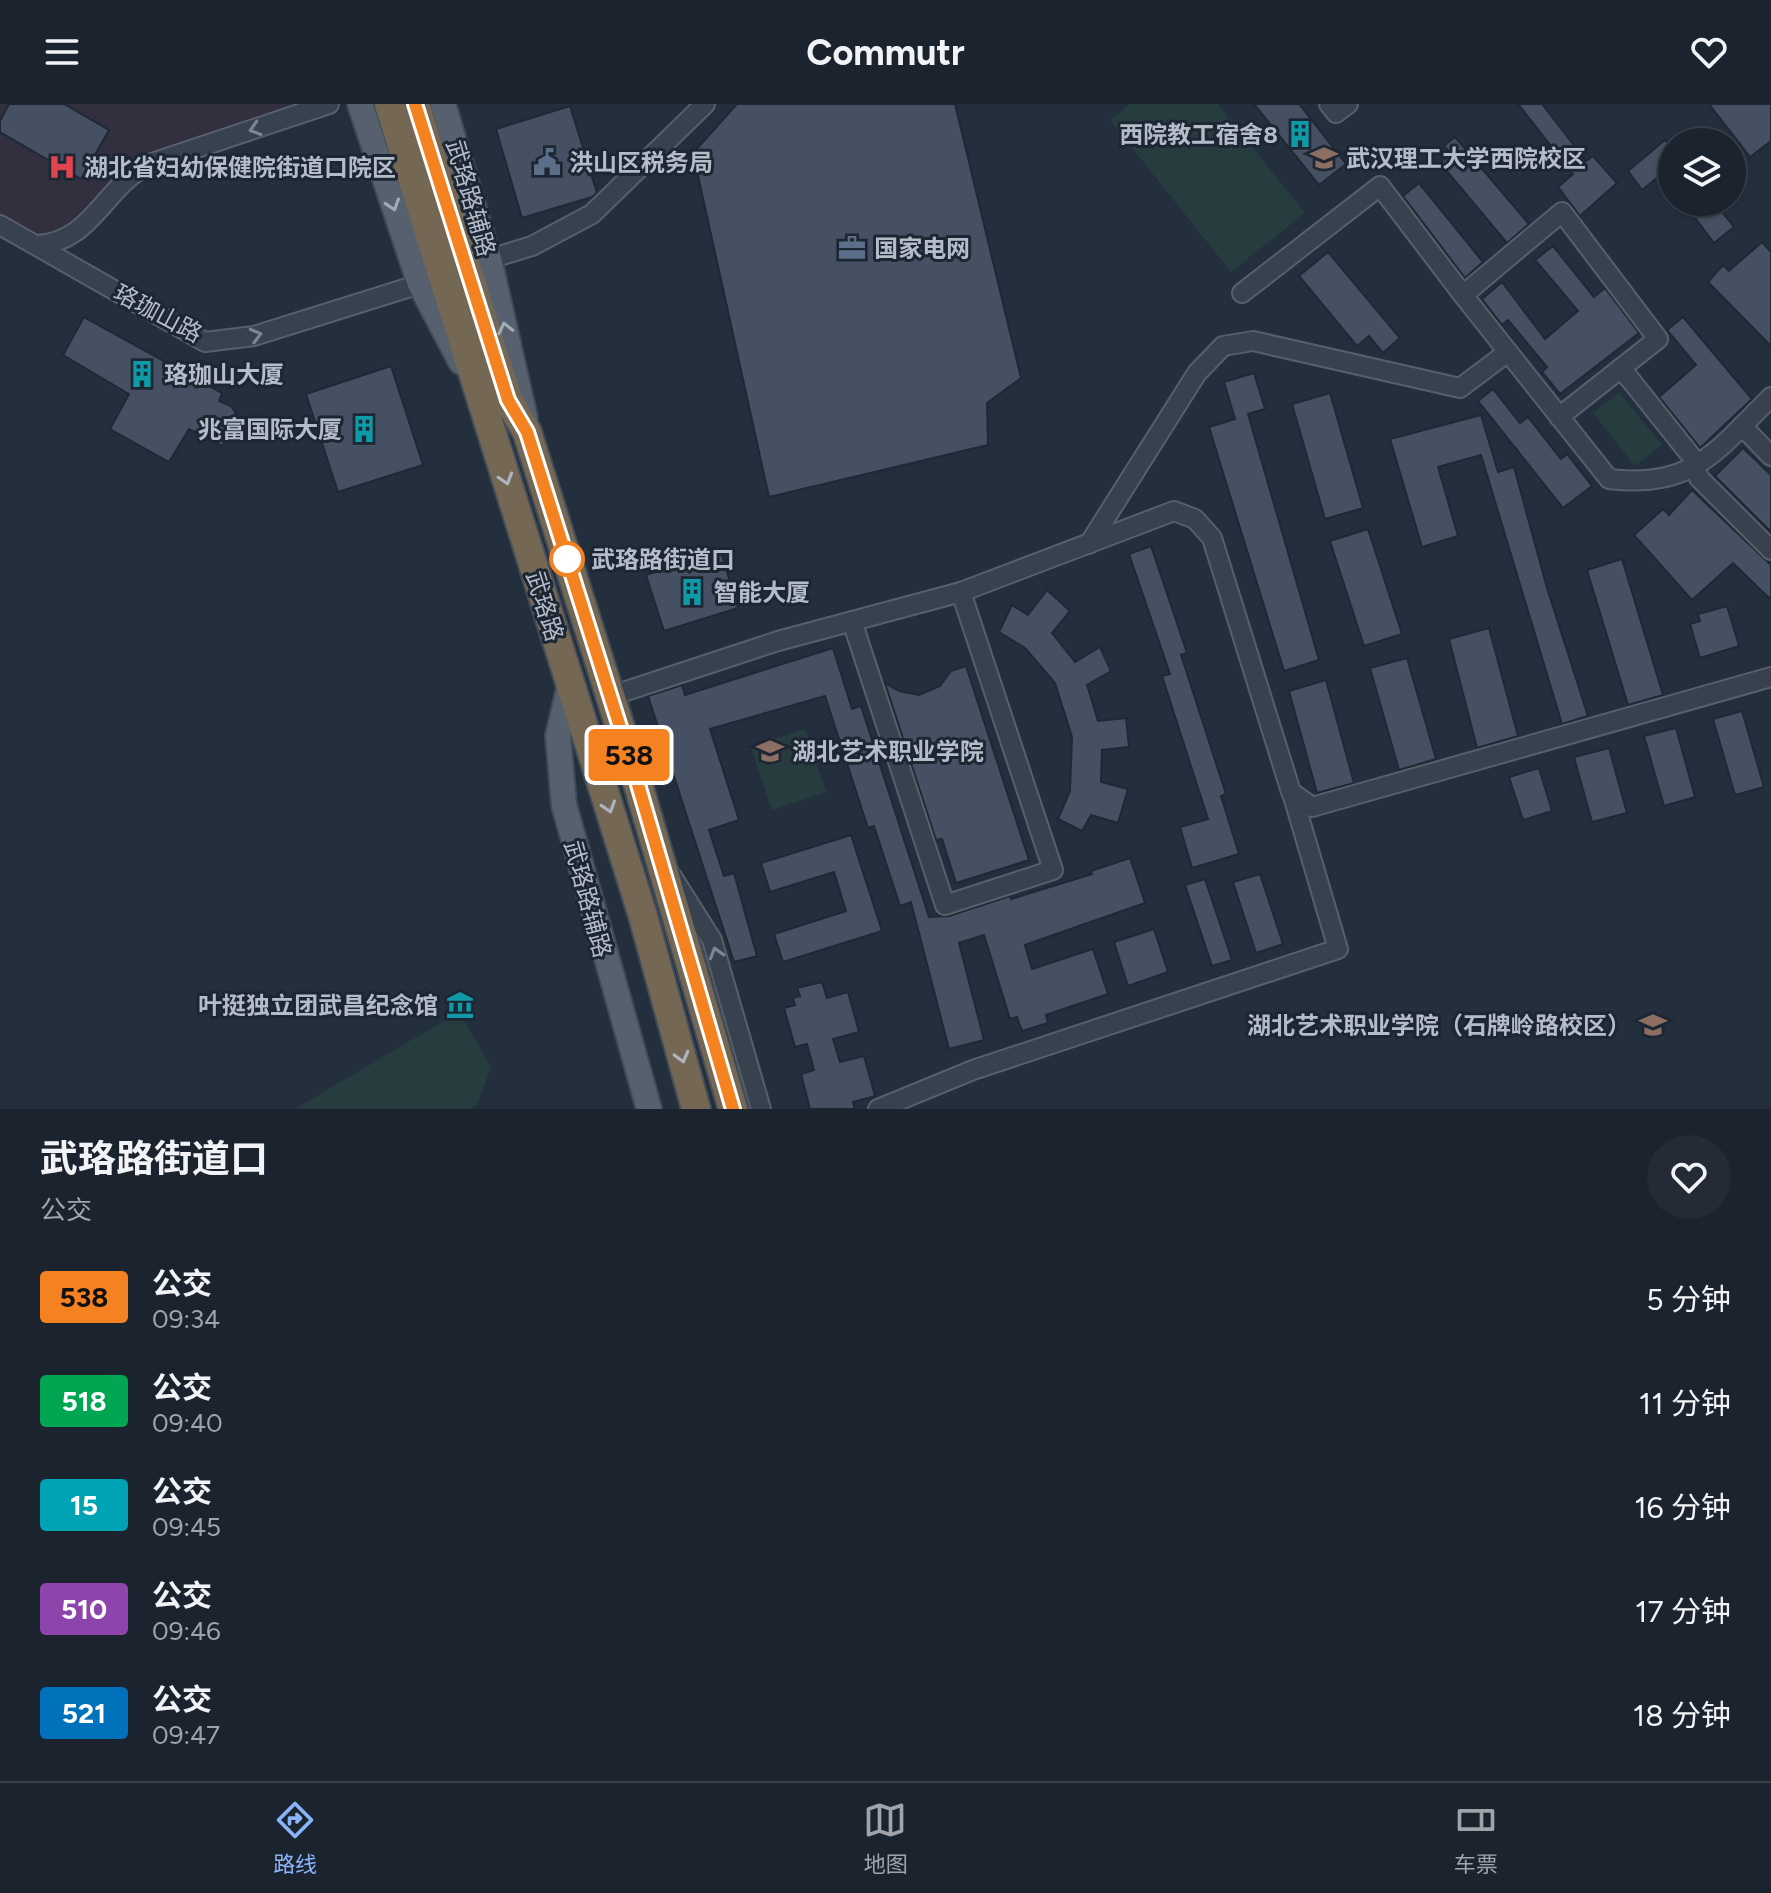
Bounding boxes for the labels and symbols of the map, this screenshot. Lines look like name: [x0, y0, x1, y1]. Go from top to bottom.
one-way arrow: [249, 119, 263, 135]
building icon: 西院教工宿舍8: [1285, 119, 1315, 149]
place label: 西院教工宿舍8: [1119, 120, 1278, 149]
street label: 武珞路辅路: [441, 136, 501, 260]
school or university icon: 武汉理工大学西院校区: [1309, 143, 1339, 173]
place label: 武汉理工大学西院校区: [1346, 144, 1586, 173]
public building icon: 洪山区税务局: [532, 147, 562, 177]
place label: 洪山区税务局: [569, 148, 713, 177]
hospital icon: 湖北省妇幼保健院街道口院区: [47, 152, 77, 182]
place label: 湖北省妇幼保健院街道口院区: [84, 153, 396, 182]
one-way arrow: [384, 198, 400, 211]
office icon: 国家电网: [837, 233, 867, 263]
place label: 国家电网: [874, 234, 970, 263]
street label: 珞珈山路: [109, 278, 207, 348]
one-way arrow: [498, 322, 515, 336]
one-way arrow: [249, 328, 263, 345]
building icon: 珞珈山大厦: [127, 359, 157, 389]
place label: 珞珈山大厦: [164, 360, 284, 389]
building icon: 兆富国际大厦: [349, 414, 379, 444]
place label: 兆富国际大厦: [198, 415, 342, 444]
one-way arrow: [497, 471, 513, 485]
marker: 武珞路街道口: [550, 542, 584, 576]
place label: 武珞路街道口: [591, 545, 735, 574]
street label: 武珞路: [521, 567, 569, 645]
building icon: 智能大厦: [677, 577, 707, 607]
place label: 智能大厦: [714, 578, 810, 607]
line badge: 538: [583, 729, 675, 781]
school or university icon: 湖北艺术职业学院: [755, 736, 785, 766]
place label: 湖北艺术职业学院: [792, 737, 984, 766]
one-way arrow: [599, 800, 615, 814]
street label: 武珞路辅路: [558, 837, 618, 961]
one-way arrow: [709, 947, 725, 961]
museum icon: 叶挺独立团武昌纪念馆: [445, 990, 475, 1020]
place label: 叶挺独立团武昌纪念馆: [198, 991, 438, 1020]
school or university icon: 湖北艺术职业学院（石牌岭路校区）: [1638, 1010, 1668, 1040]
place label: 湖北艺术职业学院（石牌岭路校区）: [1247, 1011, 1631, 1040]
one-way arrow: [673, 1049, 689, 1063]

